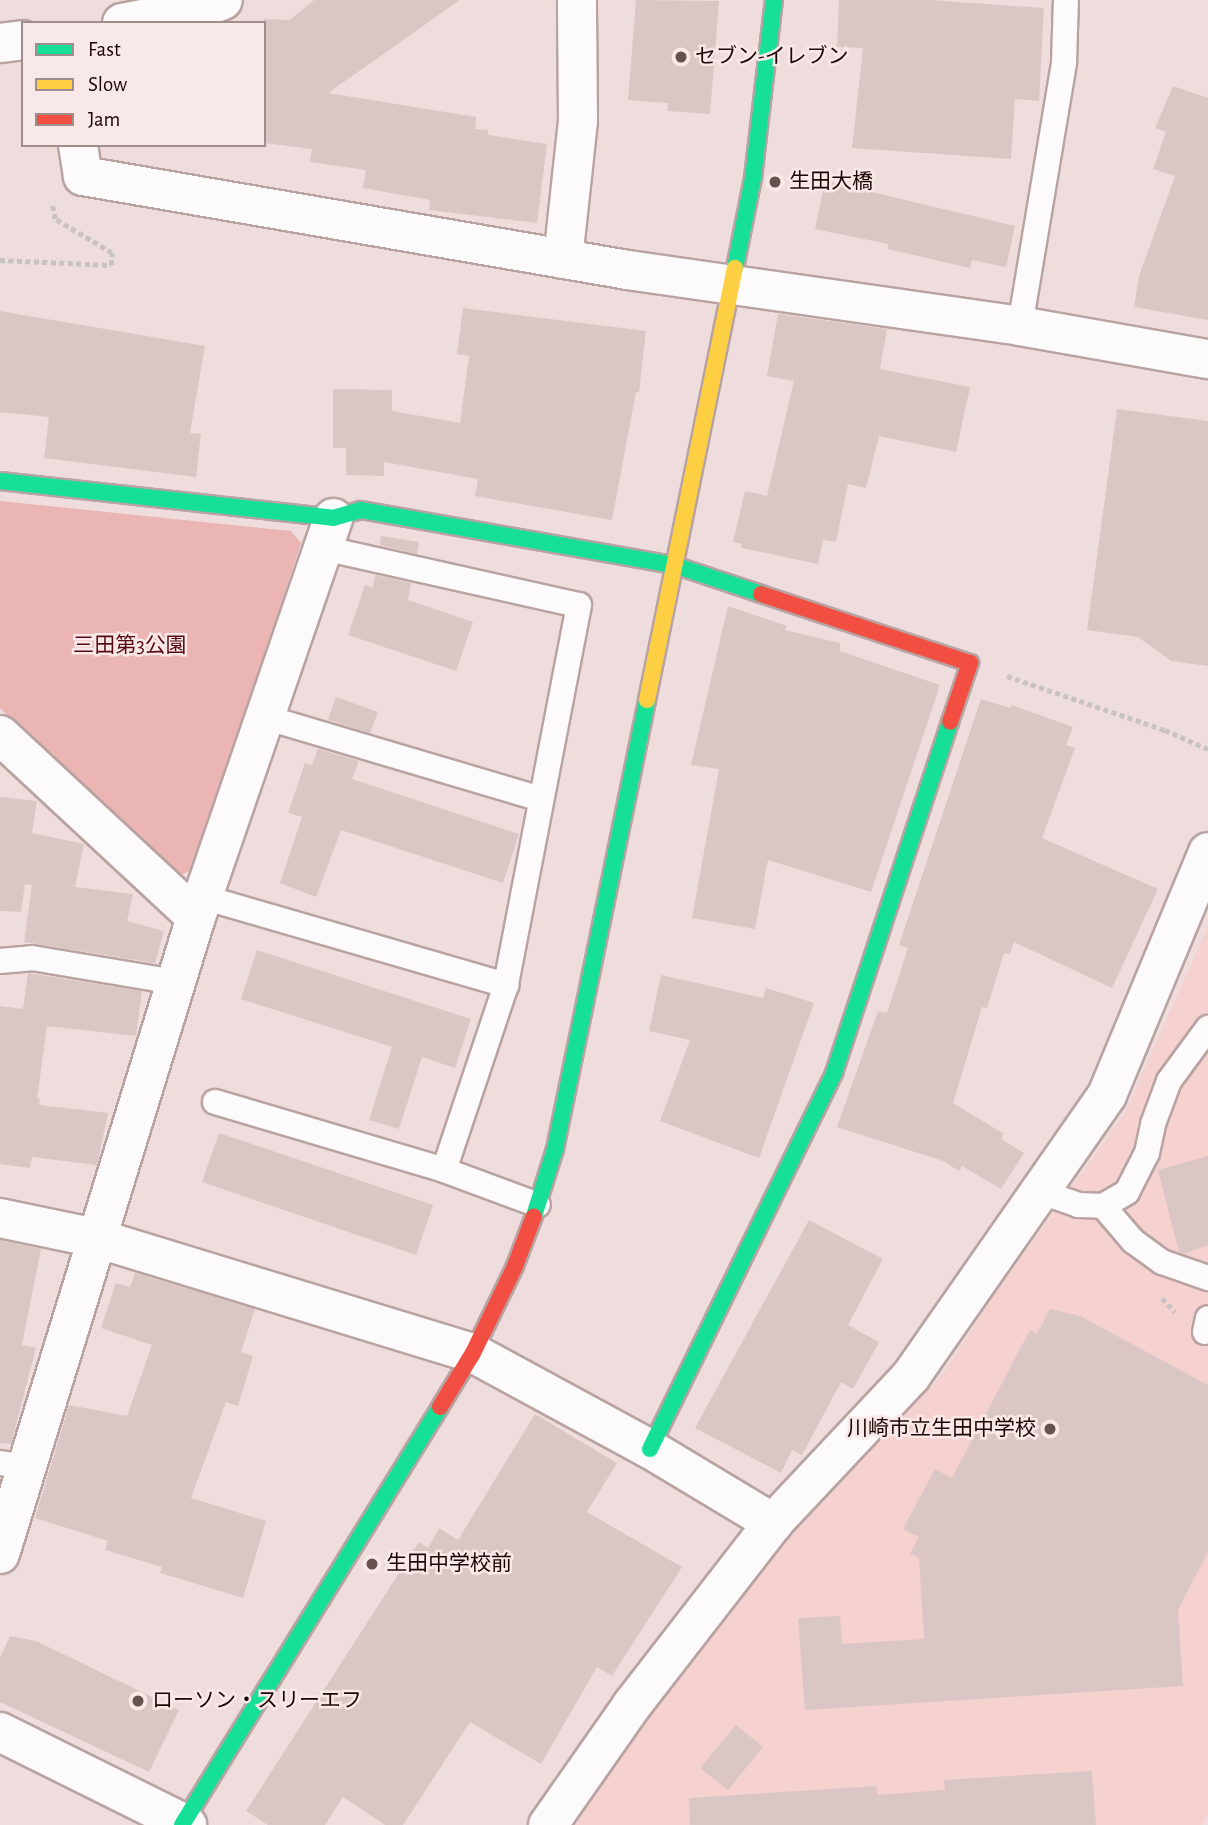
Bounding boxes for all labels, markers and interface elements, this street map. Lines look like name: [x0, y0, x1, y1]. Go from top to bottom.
legend: [21, 21, 266, 147]
text: Fast: [88, 39, 121, 60]
place label: セブン-イレブン: [695, 44, 848, 70]
marker: セブン-イレブン: [673, 49, 689, 65]
text: Slow: [88, 74, 127, 95]
text: Jam: [88, 109, 120, 130]
place label: 生田大橋: [789, 169, 873, 195]
marker: 生田大橋: [767, 174, 783, 190]
park label: 三田第3公園: [73, 633, 187, 659]
place label: 川崎市立生田中学校: [847, 1416, 1036, 1442]
marker: 川崎市立生田中学校: [1042, 1421, 1058, 1437]
place label: 生田中学校前: [386, 1551, 512, 1577]
marker: 生田中学校前: [364, 1556, 380, 1572]
place label: ローソン・スリーエフ: [152, 1688, 362, 1714]
marker: ローソン・スリーエフ: [130, 1693, 146, 1709]

